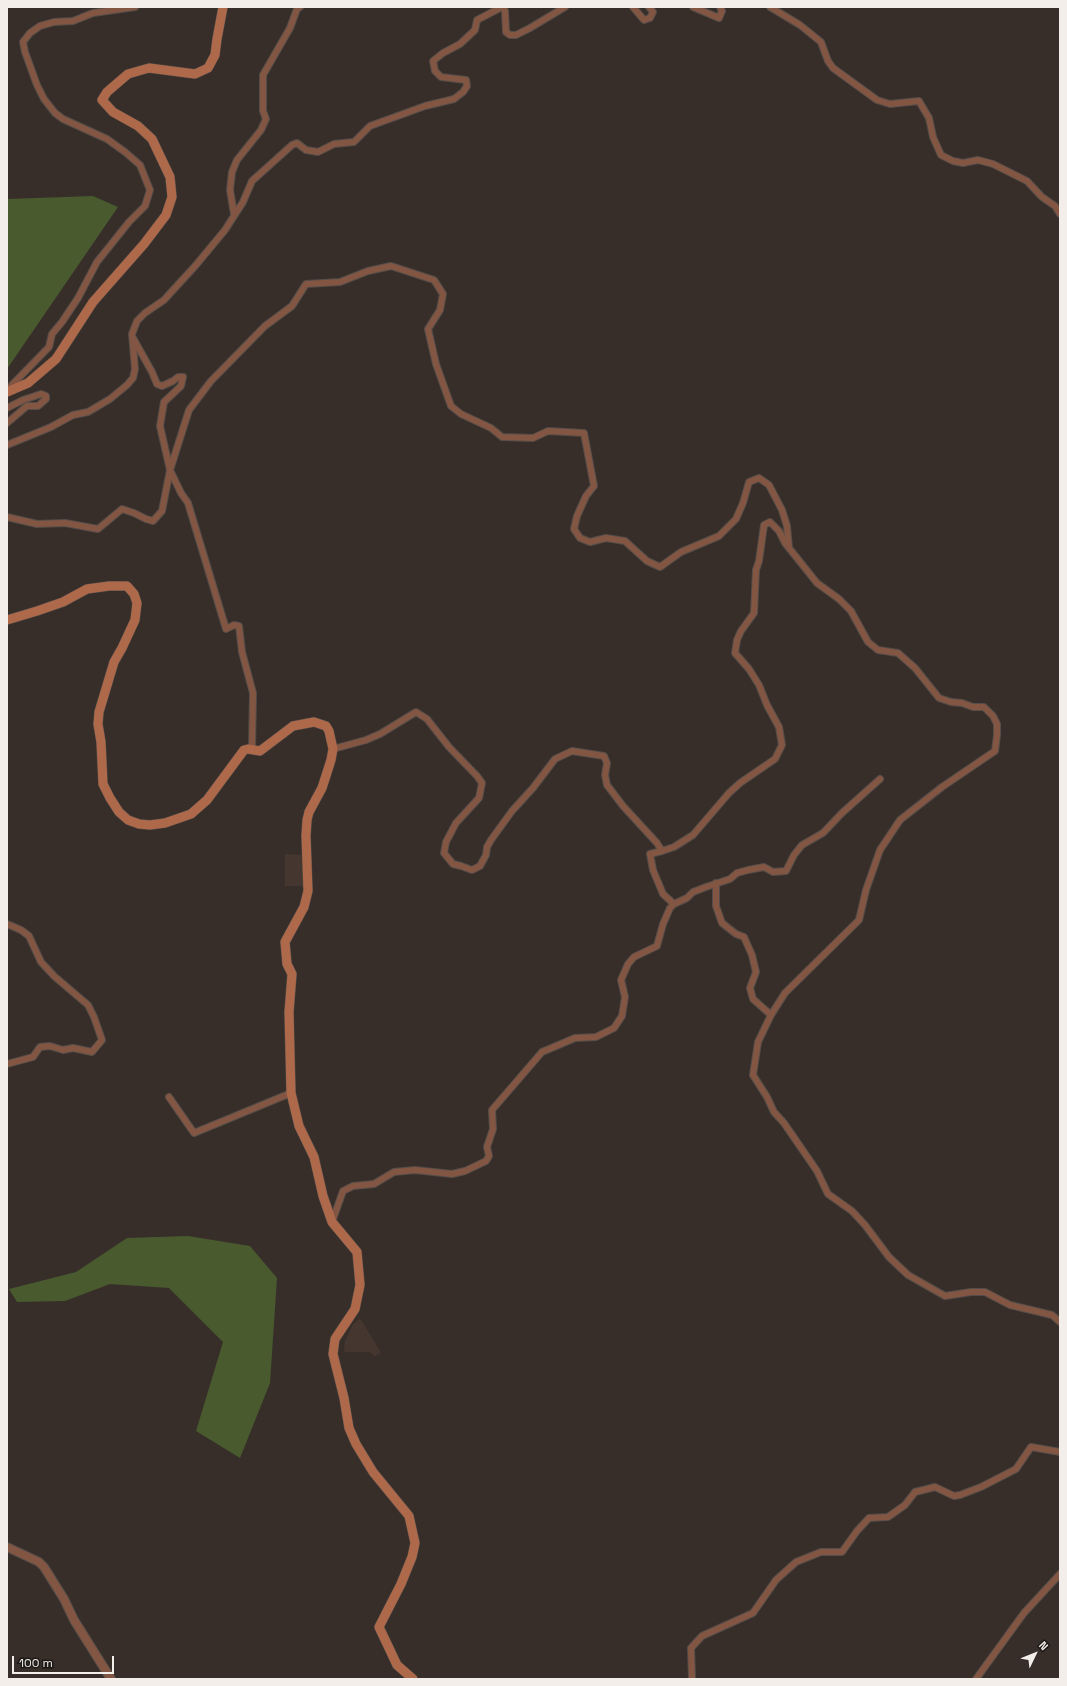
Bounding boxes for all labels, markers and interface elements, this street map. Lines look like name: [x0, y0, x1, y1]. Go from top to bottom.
north arrow: [1015, 1634, 1055, 1674]
text: N: [1036, 1638, 1051, 1653]
scale bar: [14, 1648, 116, 1674]
text: 100 m: [19, 1655, 53, 1671]

